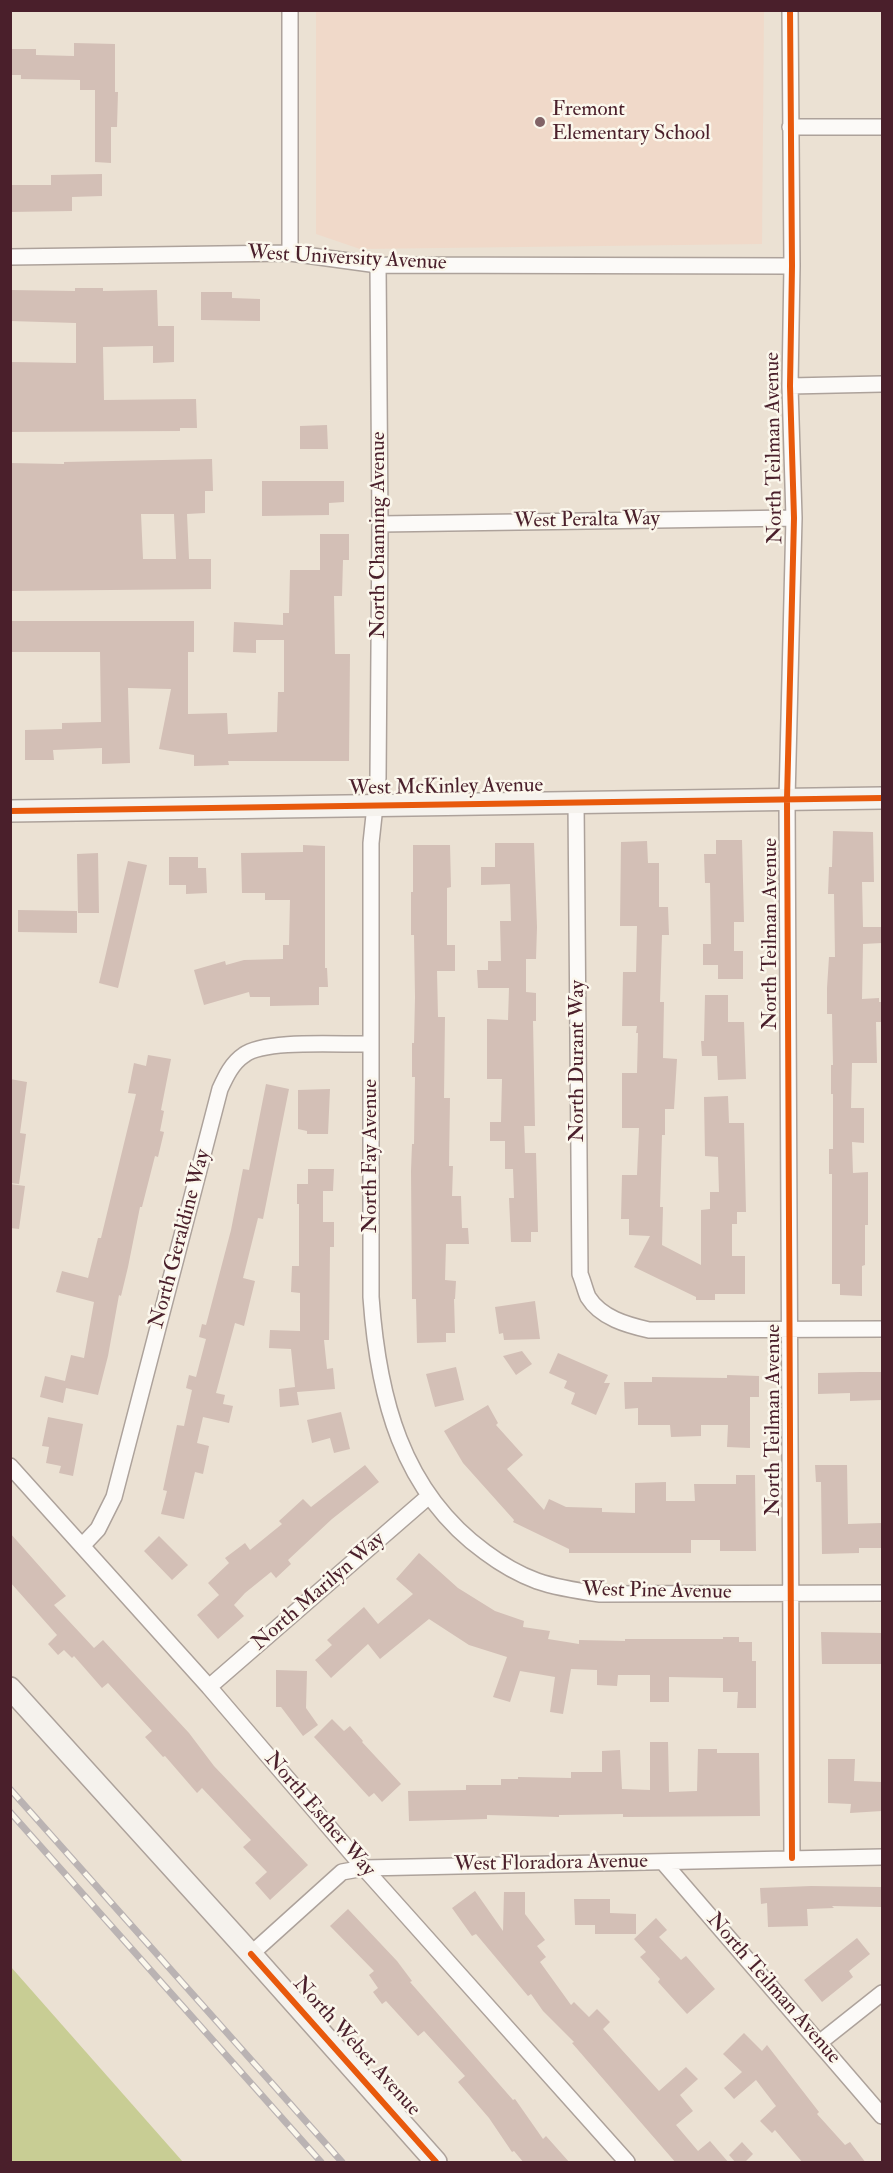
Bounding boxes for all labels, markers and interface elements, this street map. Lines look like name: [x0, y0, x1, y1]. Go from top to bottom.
place label: Fremont Elementary School: [552, 97, 710, 147]
marker: Fremont Elementary School: [533, 115, 547, 129]
street label: West University Avenue: [247, 241, 447, 277]
street label: North Teilman Avenue: [761, 352, 789, 544]
street label: North Channing Avenue: [366, 431, 392, 639]
street label: West Peralta Way: [514, 507, 660, 535]
street label: West McKinley Avenue: [348, 774, 544, 802]
street label: North Teilman Avenue: [758, 838, 784, 1030]
street label: North Durant Way: [565, 980, 591, 1142]
street label: North Fay Avenue: [358, 1079, 384, 1233]
street label: North Geraldine Way: [145, 1147, 217, 1331]
street label: North Teilman Avenue: [761, 1324, 787, 1516]
street label: North Marilyn Way: [247, 1527, 391, 1657]
street label: West Pine Avenue: [582, 1578, 732, 1606]
street label: North Esther Way: [258, 1748, 380, 1882]
street label: West Floradora Avenue: [454, 1850, 648, 1878]
street label: North Teilman Avenue: [700, 1908, 846, 2070]
street label: North Weber Avenue: [287, 1972, 425, 2122]

